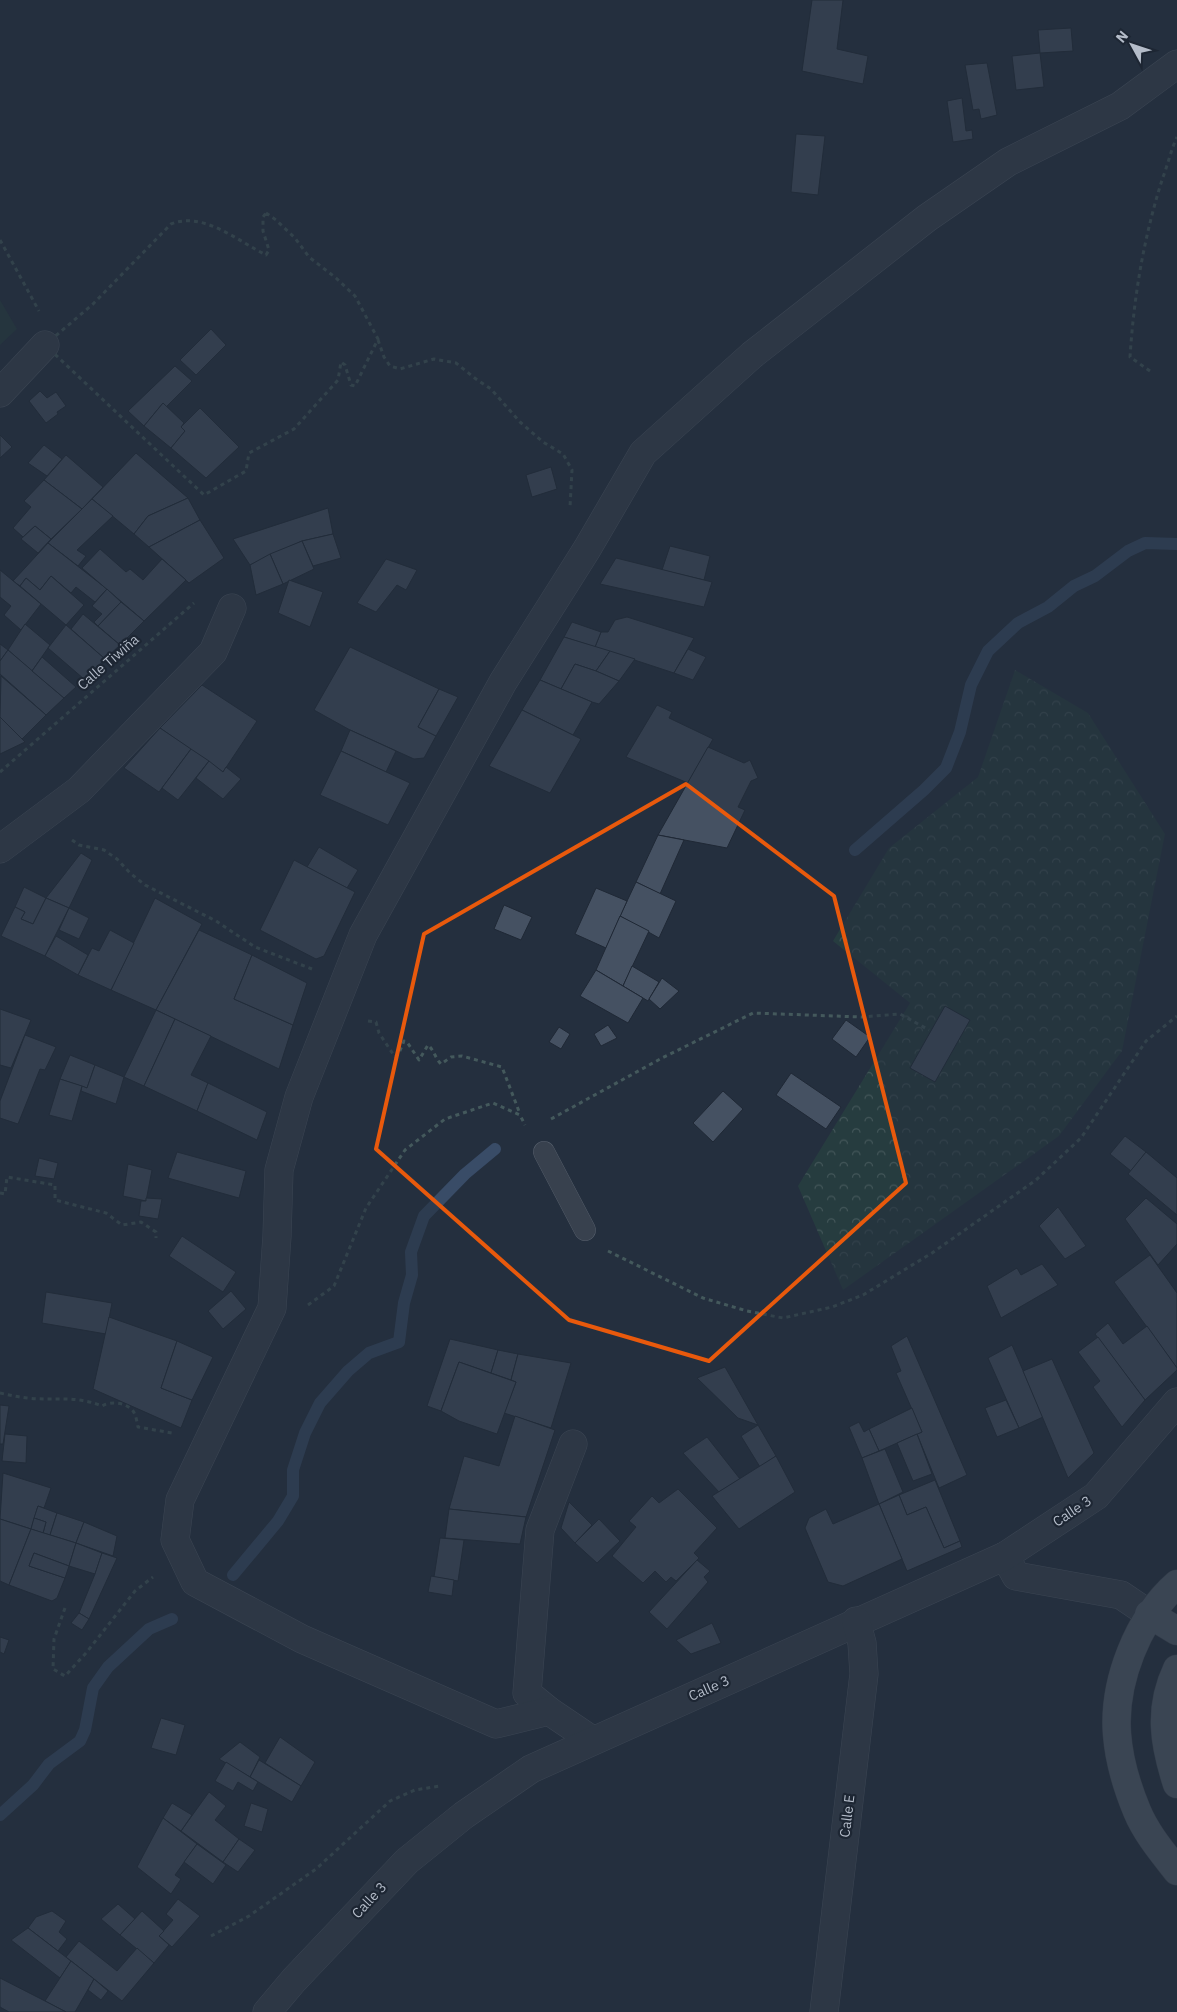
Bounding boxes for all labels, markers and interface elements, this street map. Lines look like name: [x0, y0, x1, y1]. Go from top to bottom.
north arrow: [1107, 20, 1157, 70]
text: N: [1112, 27, 1132, 46]
street label: Calle Tiwiña: [73, 630, 143, 694]
street label: Calle 3: [1049, 1491, 1095, 1531]
street label: Calle 3: [686, 1671, 732, 1705]
street label: Calle E: [835, 1794, 859, 1838]
street label: Calle 3: [348, 1878, 390, 1922]

